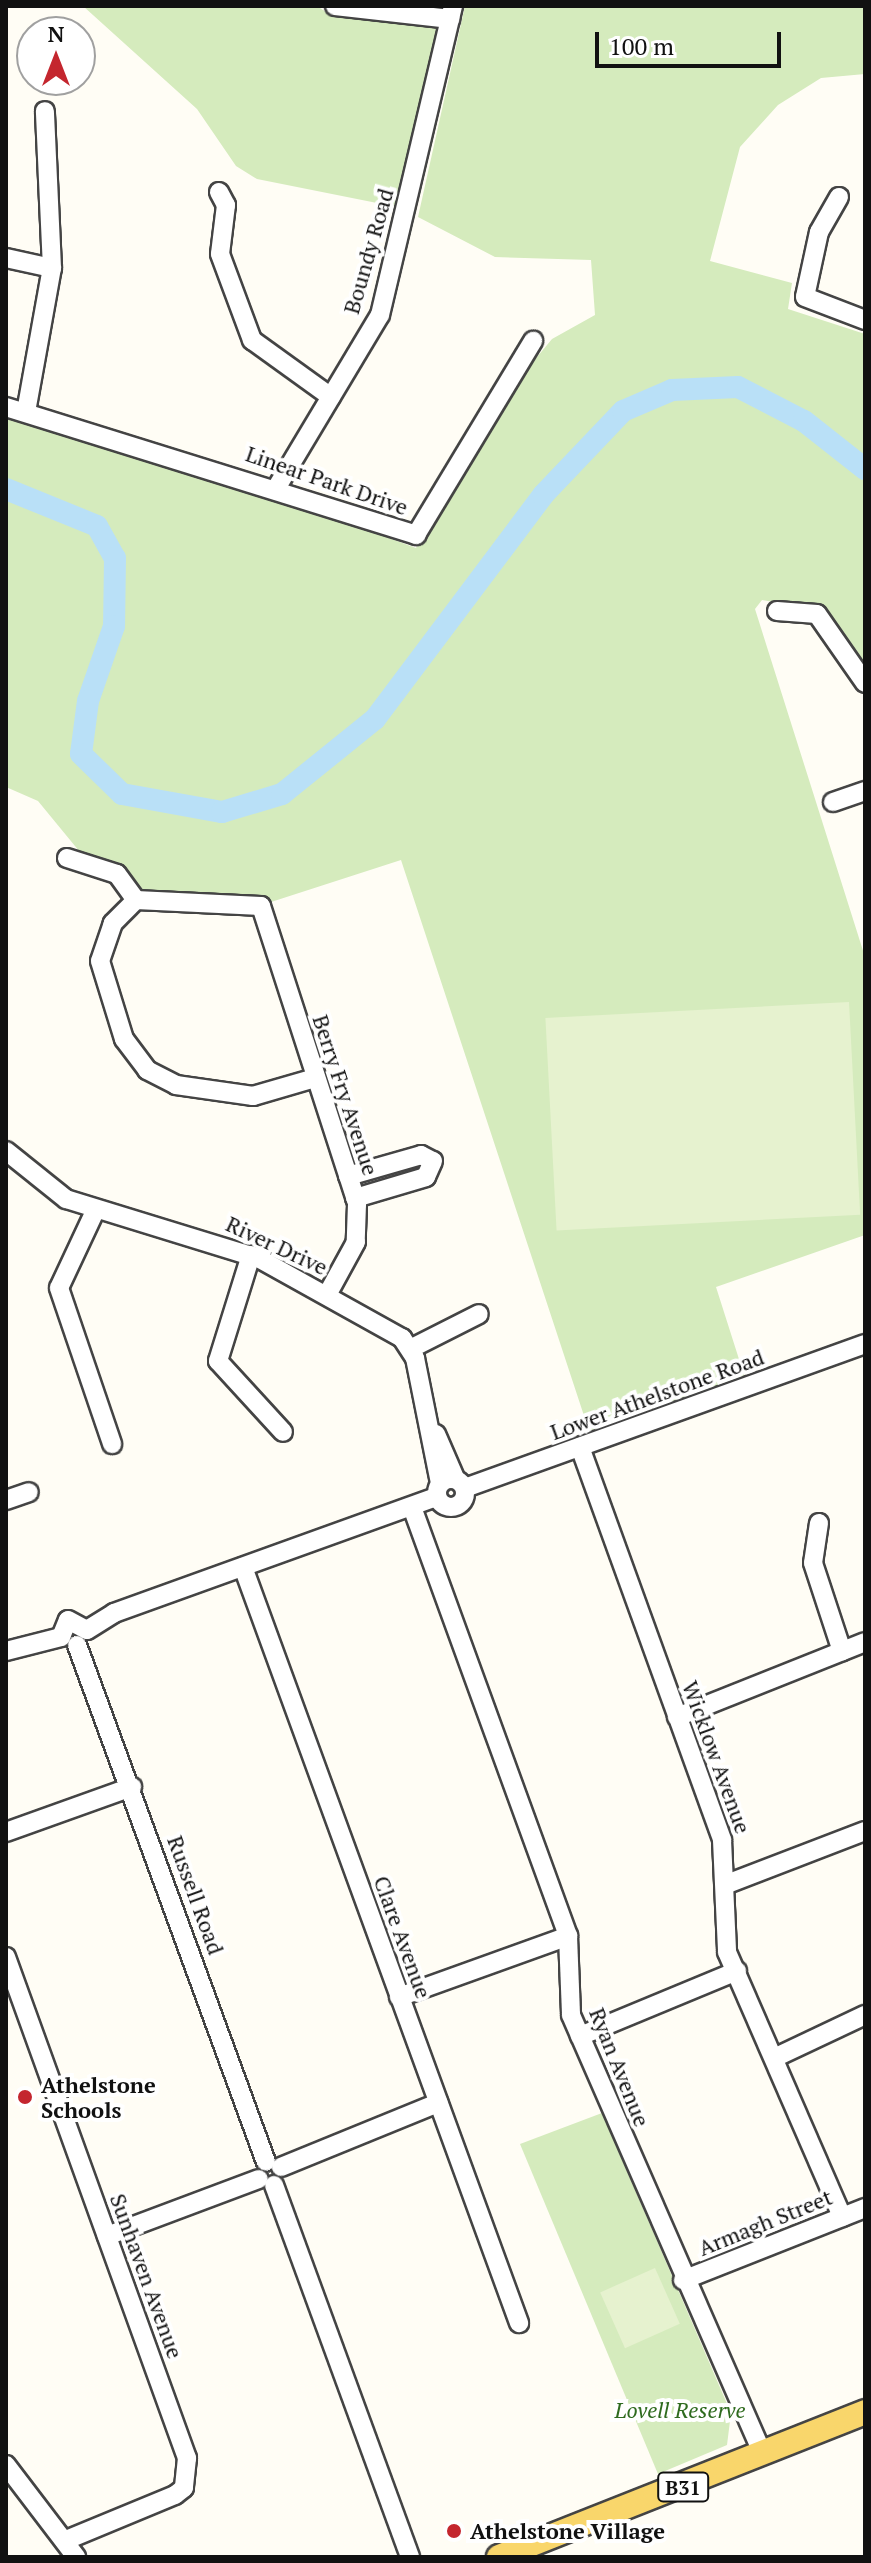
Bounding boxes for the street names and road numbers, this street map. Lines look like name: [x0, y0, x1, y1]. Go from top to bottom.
street label: Boundy Road: [338, 185, 398, 317]
street label: Linear Park Drive: [243, 440, 411, 520]
street label: Berry Fry Avenue: [308, 1011, 384, 1179]
street label: River Drive: [222, 1210, 332, 1280]
street label: Lower Athelstone Road: [546, 1343, 768, 1445]
street label: Wicklow Avenue: [677, 1677, 757, 1837]
street label: Russell Road: [162, 1832, 230, 1958]
street label: Clare Avenue: [369, 1872, 437, 2002]
street label: Ryan Avenue: [584, 2004, 656, 2130]
street label: Armagh Street: [694, 2183, 836, 2261]
street label: Sunhaven Avenue: [105, 2190, 189, 2362]
road number: B31: [657, 2471, 709, 2503]

